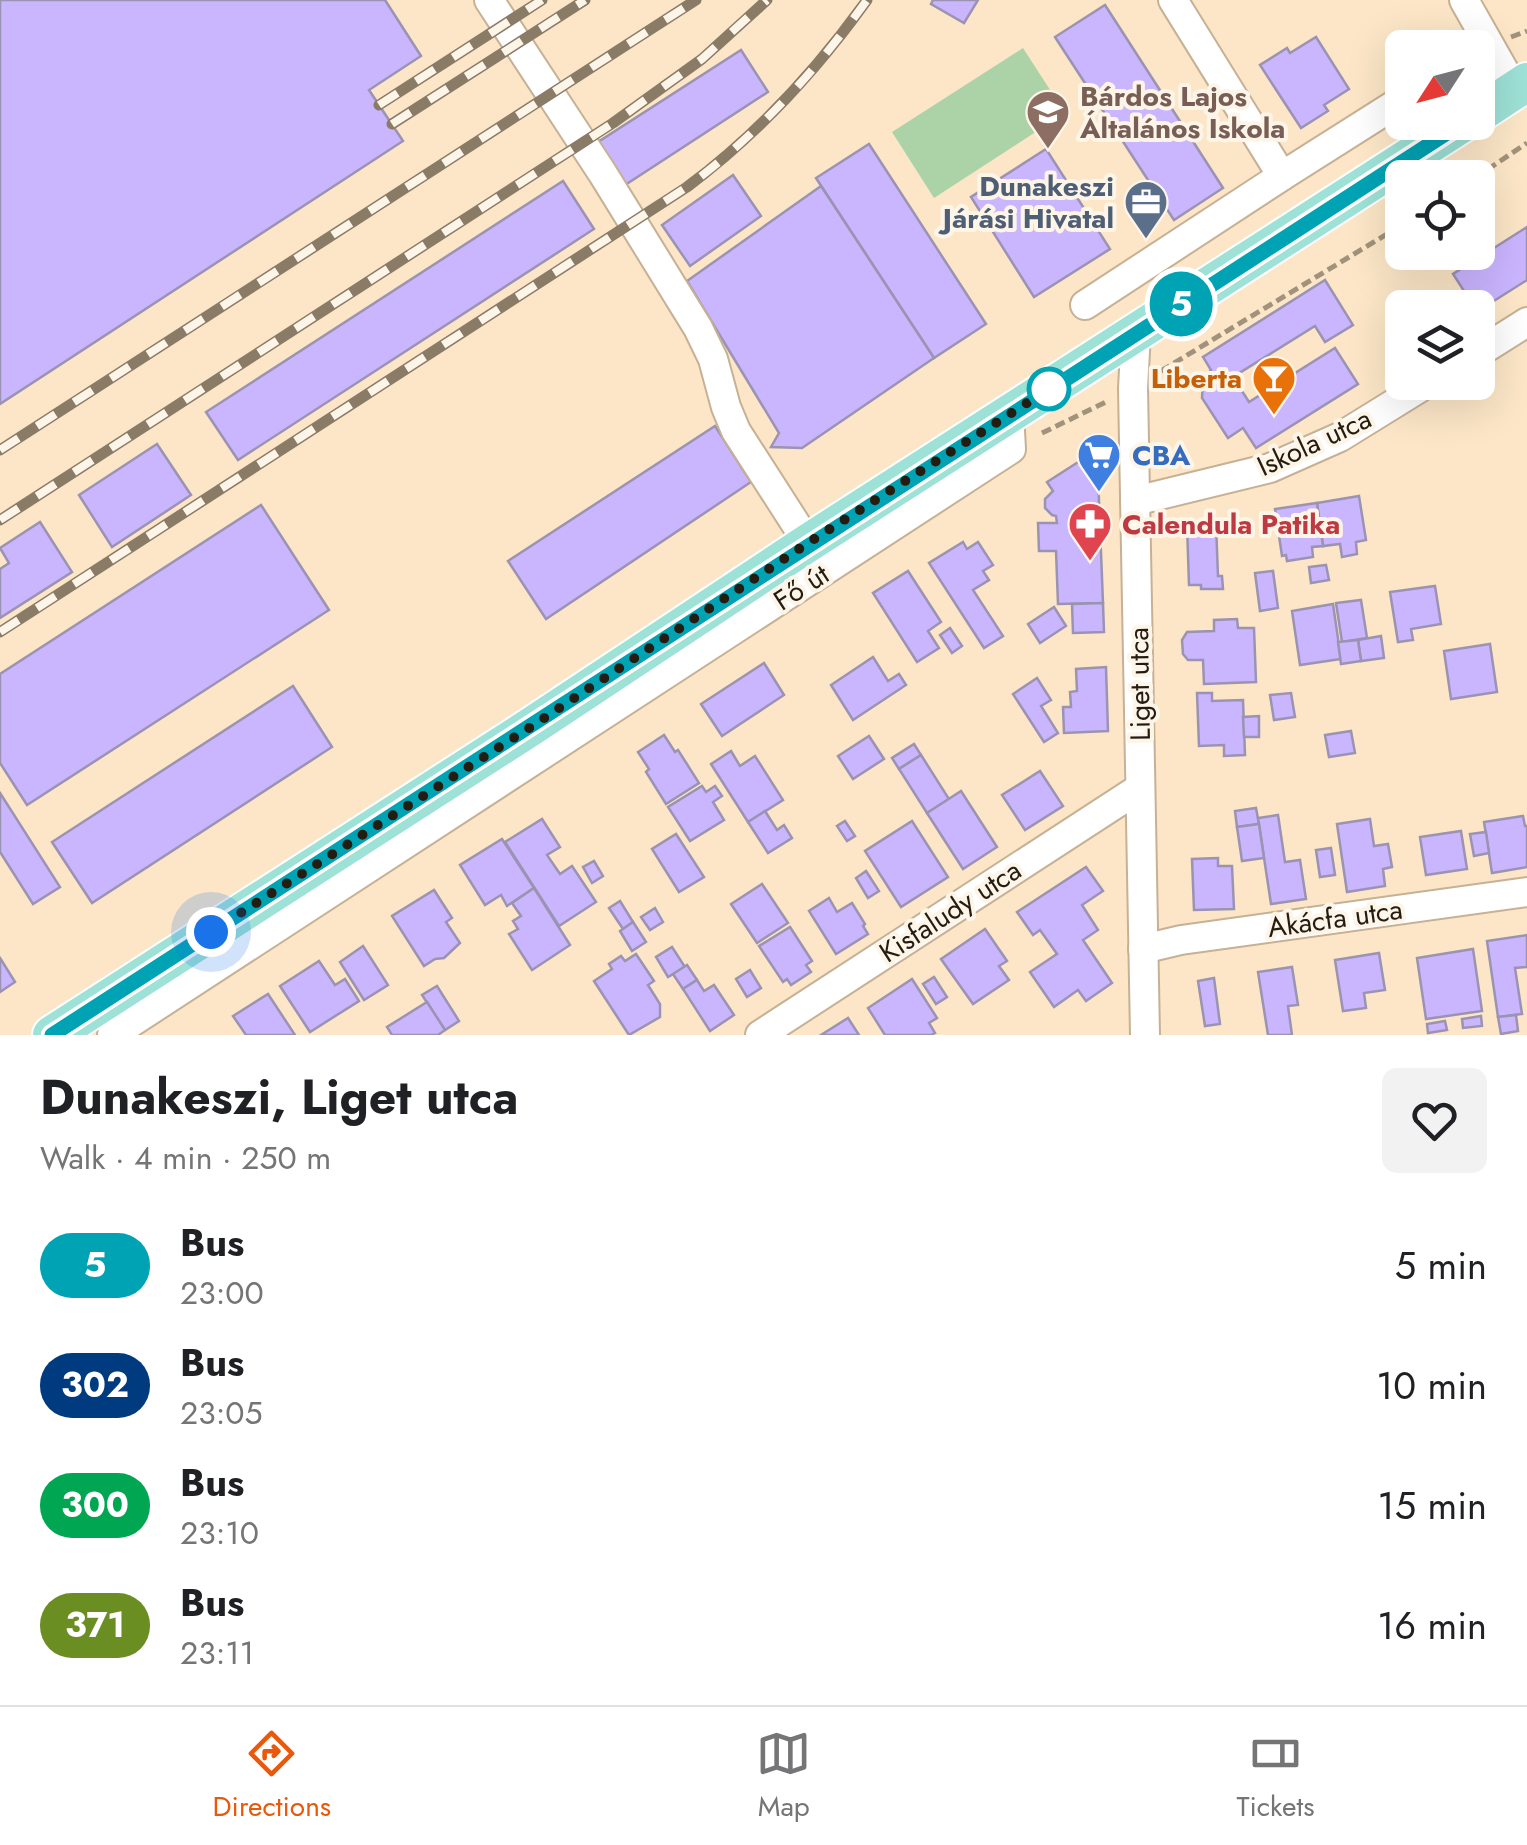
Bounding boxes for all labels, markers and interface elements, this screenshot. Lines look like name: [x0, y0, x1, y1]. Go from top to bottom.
north arrow: [1385, 30, 1495, 140]
map controls: [1385, 30, 1495, 400]
place label: Bárdos Lajos Általános Iskola: [1079, 76, 1285, 149]
school or university icon: Bárdos Lajos Általános Iskola: [1025, 89, 1071, 150]
button: locate: [1385, 160, 1495, 270]
place label: Dunakeszi Járási Hivatal: [938, 166, 1114, 239]
office icon: Dunakeszi Járási Hivatal: [1123, 179, 1169, 240]
line badge: 5: [1148, 272, 1214, 336]
text: 5: [1170, 279, 1192, 329]
button: layers: [1385, 290, 1495, 400]
bar icon: Liberta: [1251, 355, 1297, 416]
place label: Liberta: [1151, 358, 1242, 399]
unlabelled marker: [1028, 368, 1070, 410]
street label: Iskola utca: [1250, 398, 1378, 487]
supermarket icon: CBA: [1076, 432, 1122, 493]
place label: CBA: [1132, 435, 1191, 476]
pharmacy icon: Calendula Patika: [1067, 501, 1113, 562]
place label: Calendula Patika: [1122, 504, 1340, 545]
street label: Fő út: [765, 554, 837, 621]
street label: Liget utca: [1118, 627, 1161, 741]
street label: Kisfaludy utca: [871, 850, 1029, 973]
street label: Akácfa utca: [1265, 889, 1405, 948]
your location: [186, 907, 236, 957]
text: Dunakeszi, Liget utca: [40, 1063, 518, 1132]
button: heart: [1382, 1068, 1487, 1173]
text: Walk · 4 min · 250 m: [40, 1135, 331, 1181]
text: Bus: [180, 1215, 244, 1270]
text: 5 min: [1395, 1238, 1487, 1293]
text: 5: [84, 1240, 106, 1290]
text: 23:00: [180, 1270, 264, 1316]
text: Bus: [180, 1335, 244, 1390]
text: 10 min: [1376, 1358, 1487, 1413]
text: 302: [61, 1360, 129, 1410]
text: 23:05: [180, 1390, 263, 1436]
text: Bus: [180, 1455, 244, 1510]
text: 15 min: [1378, 1478, 1487, 1533]
text: 300: [61, 1480, 129, 1530]
text: 23:10: [180, 1510, 259, 1556]
text: Bus: [180, 1575, 244, 1630]
text: 16 min: [1377, 1598, 1487, 1653]
text: 371: [65, 1600, 125, 1650]
text: 23:11: [180, 1630, 254, 1676]
tab: Directions: [213, 1726, 331, 1827]
tab: Map: [756, 1726, 811, 1827]
tab: Tickets: [1236, 1726, 1314, 1827]

